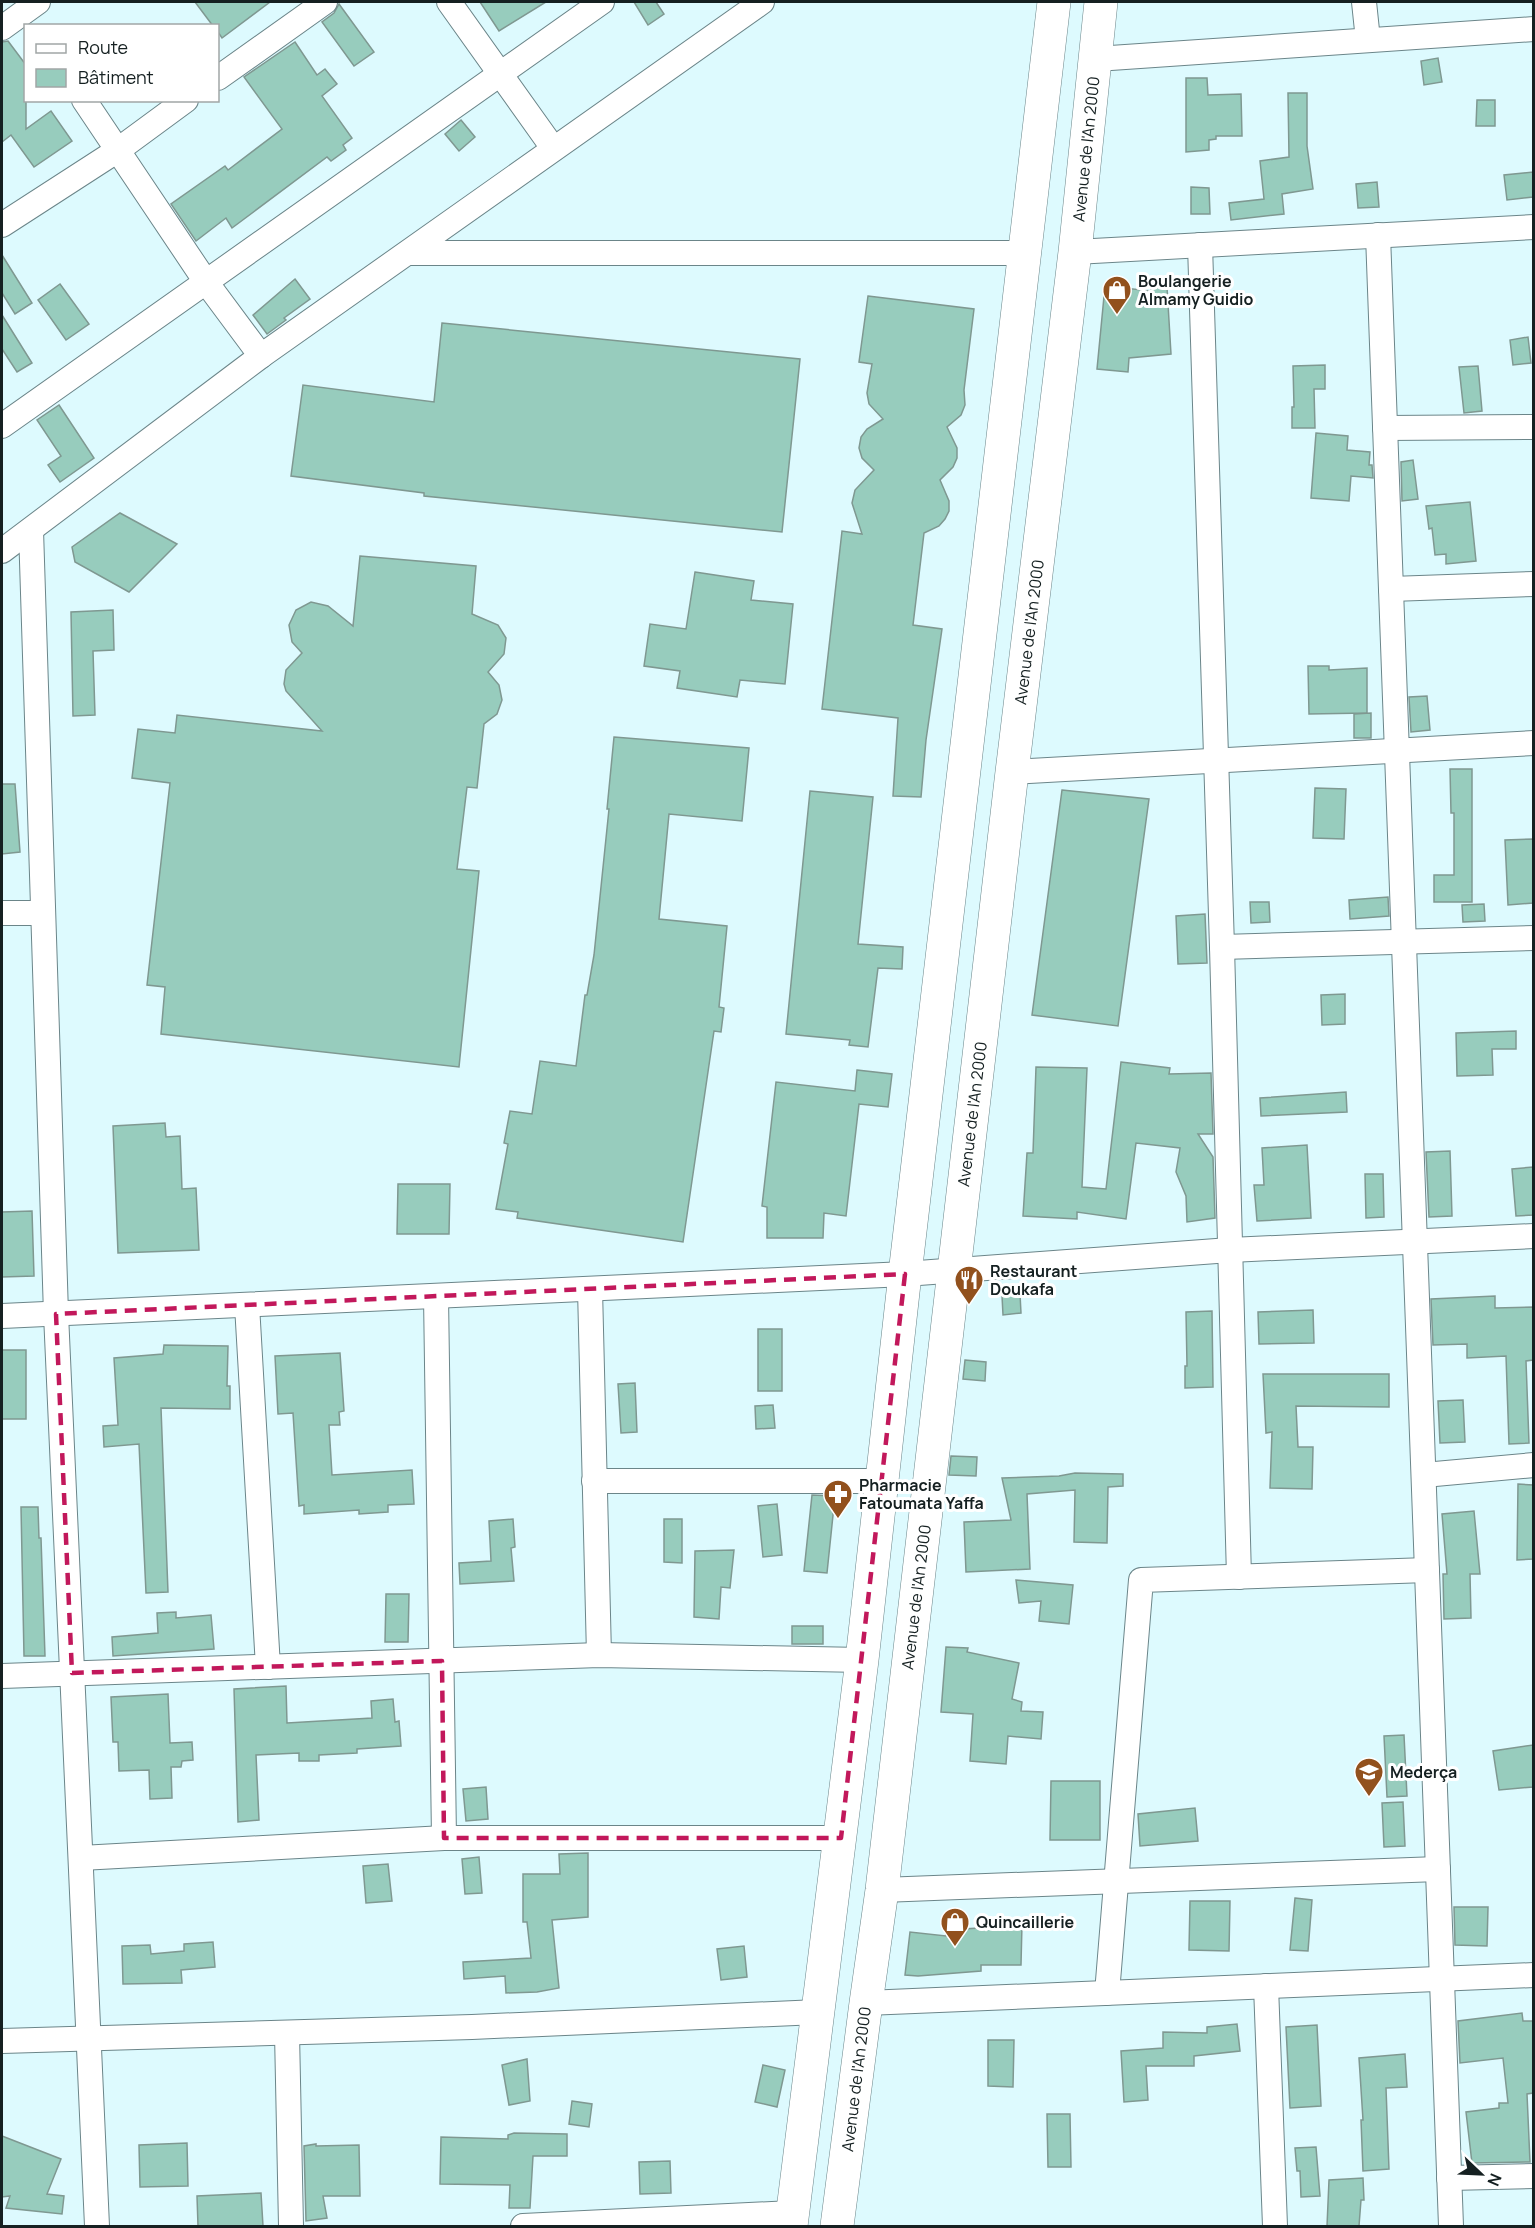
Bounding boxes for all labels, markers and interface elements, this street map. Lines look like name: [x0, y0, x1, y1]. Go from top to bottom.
legend: [24, 24, 219, 102]
text: Route: [78, 35, 128, 59]
text: Bâtiment: [78, 65, 154, 89]
street label: Avenue de l'An 2000: [1067, 75, 1105, 223]
place label: Boulangerie Almamy Guidio: [1138, 270, 1254, 310]
shop icon: Boulangerie Almamy Guidio: [1101, 274, 1133, 316]
street label: Avenue de l'An 2000: [1009, 558, 1049, 706]
street label: Avenue de l'An 2000: [952, 1040, 992, 1188]
place label: Restaurant Doukafa: [990, 1260, 1077, 1300]
restaurant icon: Restaurant Doukafa: [953, 1264, 985, 1306]
place label: Pharmacie Fatoumata Yaffa: [859, 1474, 984, 1514]
pharmacy icon: Pharmacie Fatoumata Yaffa: [822, 1478, 854, 1520]
street label: Avenue de l'An 2000: [896, 1523, 936, 1671]
school or university icon: Mederça: [1353, 1756, 1385, 1798]
place label: Mederça: [1390, 1761, 1457, 1783]
shop icon: Quincaillerie: [939, 1906, 971, 1948]
place label: Quincaillerie: [976, 1911, 1075, 1933]
street label: Avenue de l'An 2000: [836, 2005, 876, 2153]
north arrow: [1451, 2144, 1511, 2204]
text: N: [1482, 2170, 1507, 2189]

